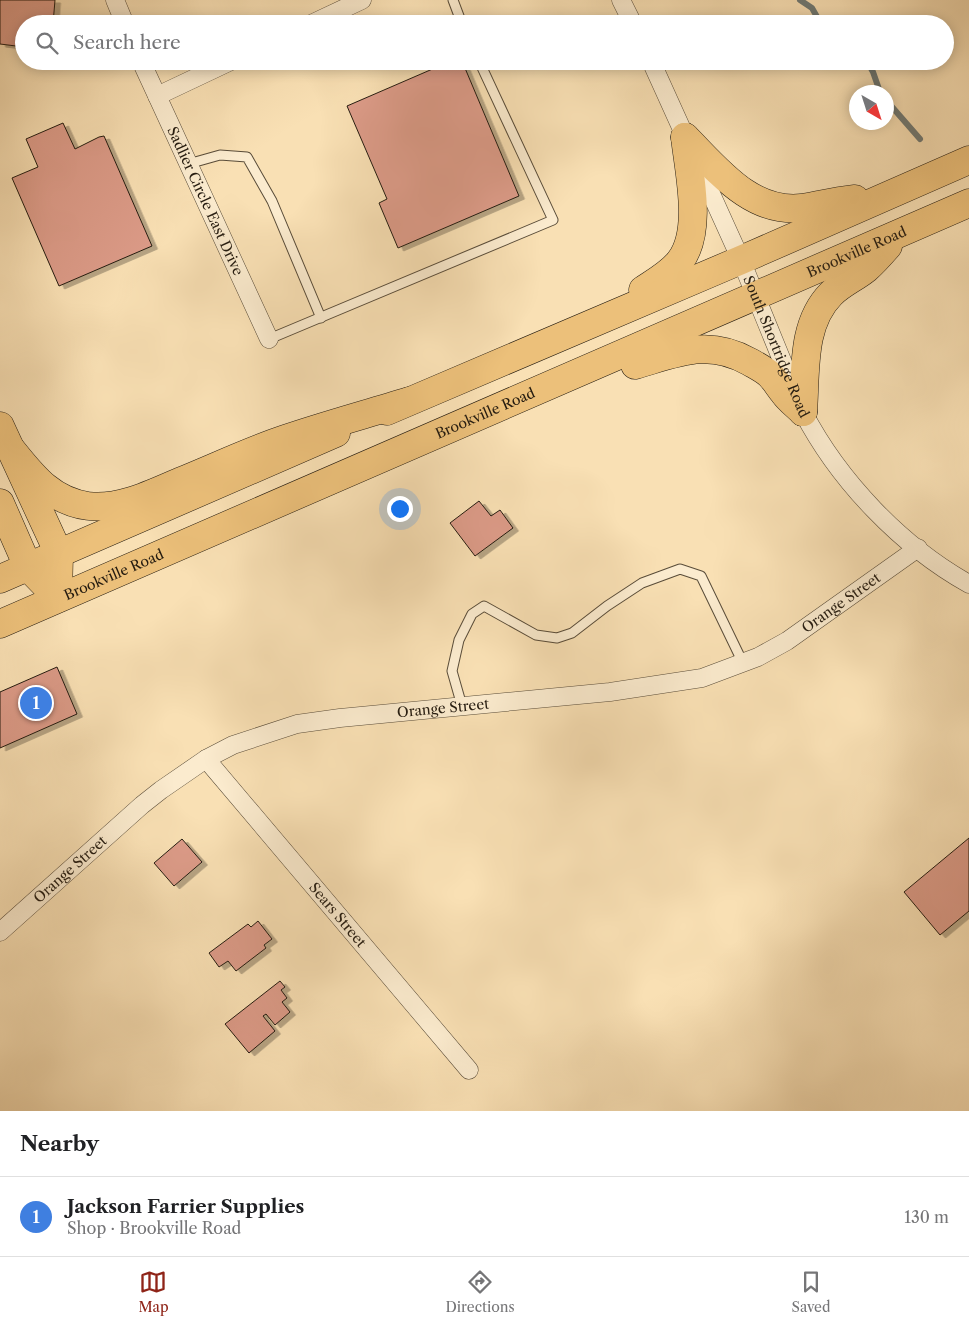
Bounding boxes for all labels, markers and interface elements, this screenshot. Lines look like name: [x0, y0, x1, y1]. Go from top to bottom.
search box: [15, 15, 954, 70]
icon: search: [33, 29, 61, 57]
text: Search here: [73, 31, 181, 54]
north arrow: [849, 85, 894, 130]
street label: Sadlier Circle East Drive: [163, 124, 248, 278]
street label: Brookville Road: [804, 222, 910, 281]
street label: South Shortridge Road: [739, 273, 814, 421]
street label: Brookville Road: [433, 383, 538, 443]
your location: [387, 496, 413, 522]
street label: Brookville Road: [61, 545, 167, 604]
street label: Orange Street: [798, 569, 884, 637]
pin: 1: [20, 684, 52, 722]
street label: Orange Street: [396, 695, 490, 721]
street label: Orange Street: [30, 832, 110, 907]
street label: Sears Street: [305, 879, 370, 951]
text: Nearby: [20, 1131, 99, 1156]
text: Jackson Farrier Supplies: [67, 1195, 304, 1218]
text: 1: [32, 1207, 40, 1227]
text: 130 m: [904, 1207, 949, 1227]
text: Shop · Brookville Road: [67, 1218, 241, 1238]
tab: Map: [138, 1268, 169, 1316]
tab: Directions: [445, 1268, 515, 1316]
tab: Saved: [792, 1268, 830, 1316]

